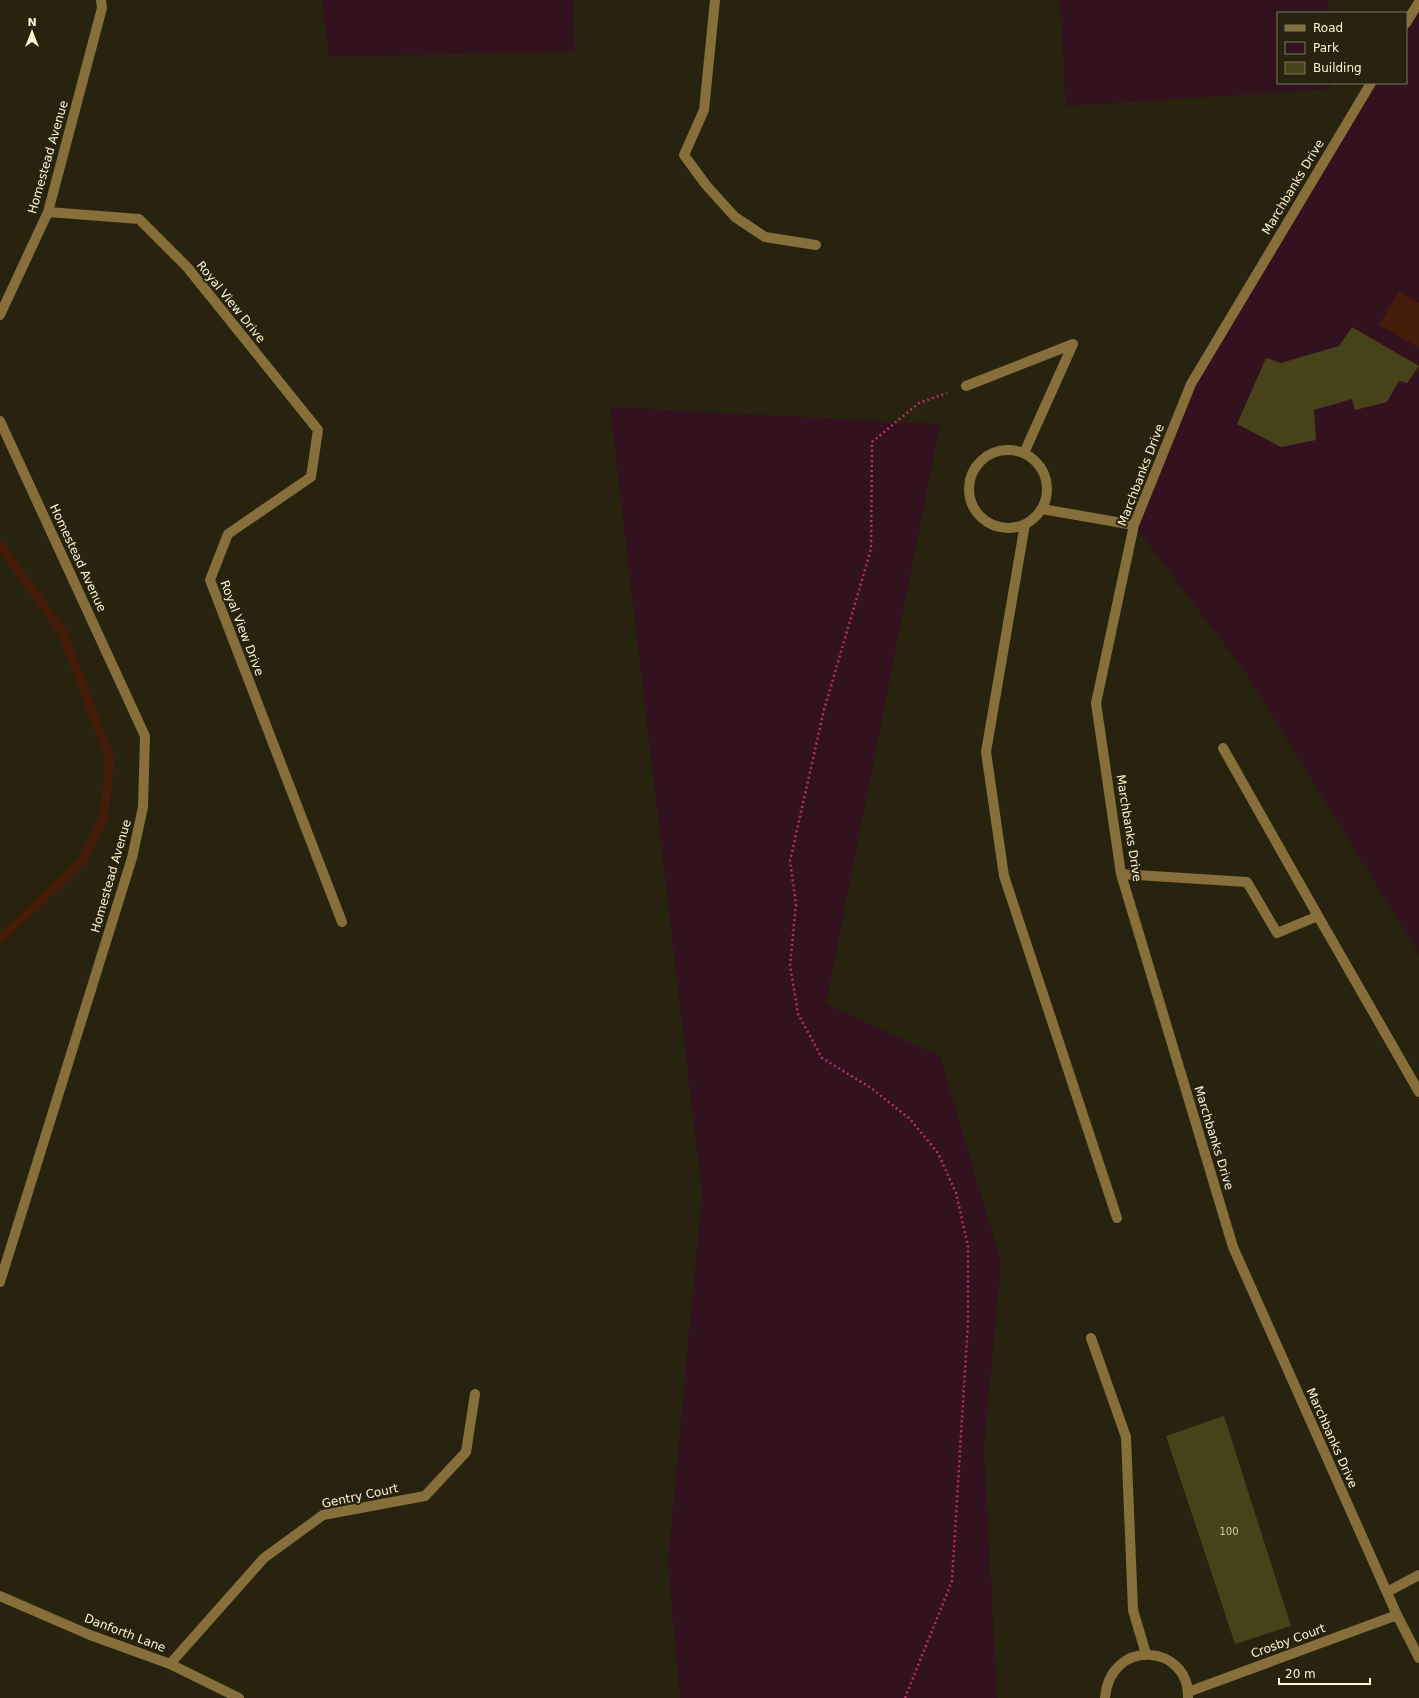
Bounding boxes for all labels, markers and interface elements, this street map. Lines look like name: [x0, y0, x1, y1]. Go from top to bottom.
north arrow: [12, 12, 52, 52]
legend: [1277, 12, 1407, 84]
text: N: [27, 16, 37, 29]
text: Road: [1313, 21, 1343, 35]
text: Park: [1313, 41, 1339, 55]
text: Building: [1313, 61, 1362, 75]
street label: Homestead Avenue: [25, 99, 71, 215]
street label: Marchbanks Drive: [1259, 137, 1327, 237]
street label: Royal View Drive: [194, 258, 268, 346]
street label: Marchbanks Drive: [1115, 422, 1167, 528]
street label: Homestead Avenue: [47, 502, 109, 614]
street label: Royal View Drive: [217, 578, 267, 678]
street label: Marchbanks Drive: [1114, 773, 1144, 883]
street label: Homestead Avenue: [88, 818, 134, 934]
street label: Marchbanks Drive: [1191, 1084, 1237, 1192]
street label: Marchbanks Drive: [1304, 1386, 1360, 1490]
street label: Gentry Court: [320, 1481, 400, 1511]
house number: 100: [1219, 1526, 1239, 1537]
street label: Danforth Lane: [82, 1611, 168, 1655]
street label: Crosby Court: [1249, 1621, 1327, 1661]
scale bar: [1279, 1660, 1370, 1686]
text: 20 m: [1285, 1667, 1316, 1681]

